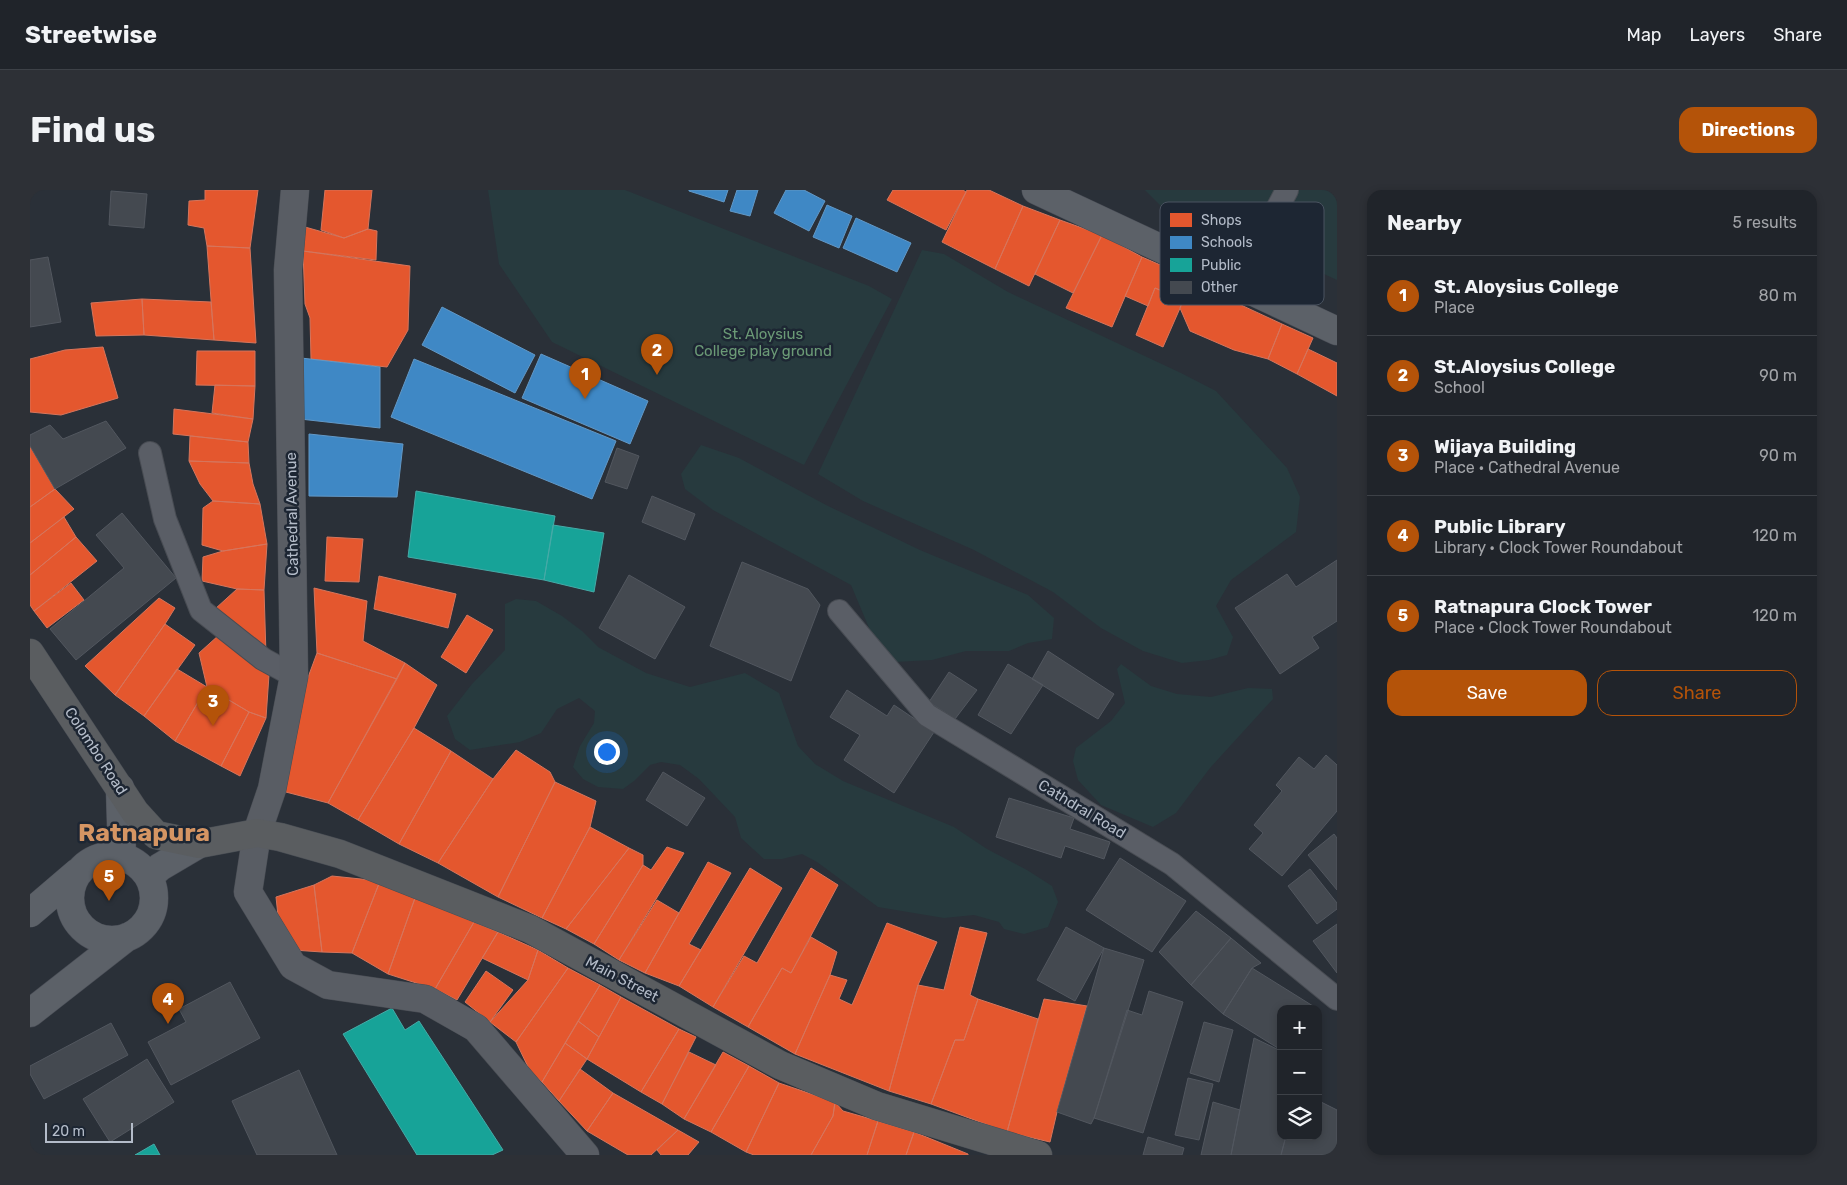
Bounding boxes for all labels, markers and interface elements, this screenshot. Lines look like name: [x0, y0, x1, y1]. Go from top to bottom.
text: Streetwise: [25, 21, 157, 49]
text: Map: [1627, 24, 1662, 46]
text: Layers: [1690, 24, 1745, 46]
text: Share: [1773, 24, 1822, 46]
button: Directions: [1679, 107, 1817, 153]
text: Find us: [30, 109, 155, 151]
legend: [1160, 202, 1324, 305]
text: Nearby: [1387, 210, 1462, 235]
text: Shops: [1201, 212, 1242, 229]
text: 5 results: [1733, 213, 1797, 232]
text: Schools: [1201, 234, 1253, 251]
text: Public: [1201, 257, 1242, 274]
text: St. Aloysius College: [1434, 275, 1619, 298]
text: Other: [1201, 279, 1238, 296]
text: 1: [1399, 286, 1407, 305]
text: 80 m: [1759, 286, 1797, 305]
text: Place: [1434, 298, 1475, 317]
park label: St. Aloysius College play ground: [694, 325, 832, 360]
pin: 2: [641, 334, 673, 375]
text: St.Aloysius College: [1434, 355, 1615, 378]
pin: 1: [569, 358, 601, 399]
text: 2: [1398, 366, 1408, 385]
text: 90 m: [1759, 366, 1797, 385]
text: School: [1434, 378, 1485, 397]
text: Wijaya Building: [1434, 435, 1576, 458]
text: 3: [1398, 446, 1408, 465]
text: 90 m: [1759, 446, 1797, 465]
street label: Cathedral Avenue: [282, 452, 302, 576]
text: Place · Cathedral Avenue: [1434, 458, 1620, 477]
text: Public Library: [1434, 515, 1566, 538]
text: 4: [1398, 526, 1408, 545]
text: 120 m: [1752, 526, 1797, 545]
text: Library · Clock Tower Roundabout: [1434, 538, 1683, 557]
text: Ratnapura Clock Tower: [1434, 595, 1652, 618]
text: 5: [1398, 606, 1408, 625]
text: 120 m: [1752, 606, 1797, 625]
text: Place · Clock Tower Roundabout: [1434, 618, 1672, 637]
button: Save: [1387, 670, 1587, 716]
button: Share: [1597, 670, 1797, 716]
pin: 3: [197, 685, 229, 726]
street label: Colombo Road: [61, 704, 131, 798]
your location: [594, 739, 620, 765]
street label: Cathdral Road: [1035, 776, 1129, 842]
district label: Ratnapura: [78, 818, 210, 847]
pin: 5: [93, 860, 125, 901]
street label: Main Street: [582, 952, 662, 1006]
pin: 4: [152, 983, 184, 1024]
map controls: [1277, 1005, 1322, 1140]
button: +: [1277, 1005, 1322, 1050]
button: −: [1277, 1050, 1322, 1095]
button: layers: [1277, 1095, 1322, 1140]
scale bar: [45, 1120, 132, 1143]
text: 20 m: [52, 1123, 85, 1140]

